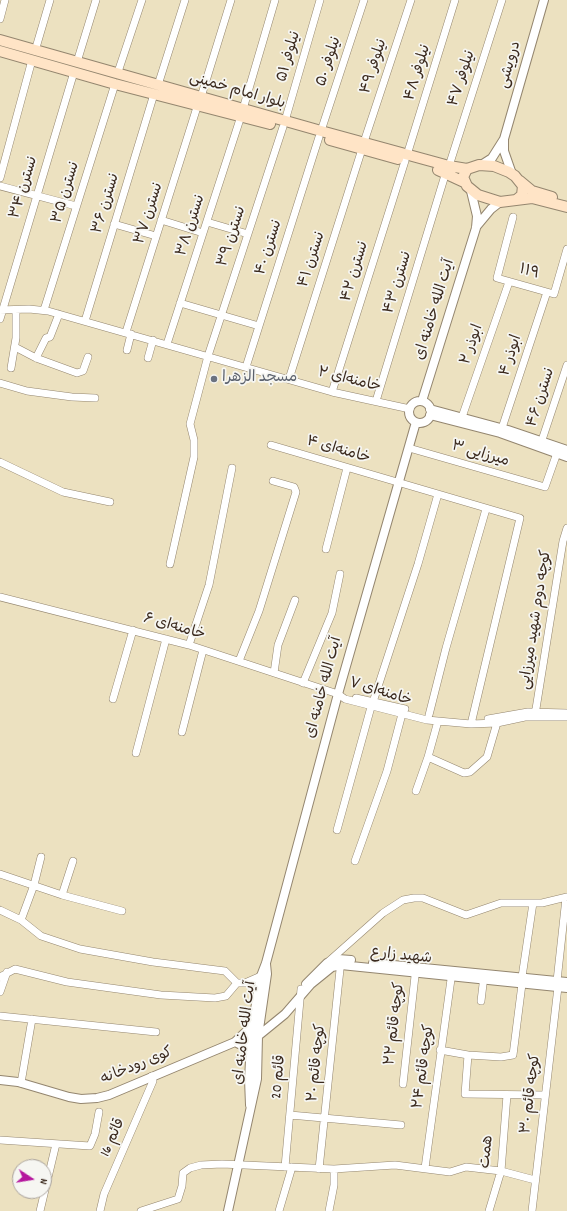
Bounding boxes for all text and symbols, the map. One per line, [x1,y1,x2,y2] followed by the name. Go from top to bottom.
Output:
[274,30,306,84] street label: نیلوفر ۵۱
[314,35,346,89] street label: نیلوفر ۵۰
[358,37,392,97] street label: نیلوفر ۴۹
[496,39,526,91] street label: درویشی
[402,43,436,103] street label: نیلوفر ۴۸
[446,49,480,109] street label: نیلوفر ۴۷
[187,70,287,114] street label: بلوار امام خمینی
[7,155,43,221] street label: نسترن ۳۴
[49,160,85,226] street label: نسترن ۳۵
[89,172,125,236] street label: نسترن ۳۶
[132,181,168,247] street label: نسترن ۳۷
[174,193,210,259] street label: نسترن ۳۸
[215,205,251,269] street label: نسترن ۳۹
[253,218,287,278] street label: نسترن ۴۰
[296,230,330,290] street label: نسترن ۴۱
[338,240,374,304] street label: نسترن ۴۲
[381,250,417,316] street label: نسترن ۴۳
[412,258,460,362] street label: آیت الله خامنه ای
[517,262,541,284] street label: ۱۱۹
[458,322,488,368] street label: ابوذر ۲
[497,333,527,379] street label: ابوذر ۴
[316,364,382,398] street label: خامنه‌ای ۲
[524,366,560,430] street label: نسترن ۴۶
[222,370,297,388] place label: مسجد الزهرا
[209,374,219,384] marker: مسجد الزهرا
[304,433,372,469] street label: خامنه‌ای ۴
[449,438,511,472] street label: میرزایی ۳
[517,549,557,691] street label: کوچه دوم شهید میرزایی
[141,611,207,645] street label: خامنه‌ای ۶
[303,635,347,741] street label: آیت الله خامنه ای
[346,675,414,711] street label: خامنه‌ای ۷
[369,945,433,969] street label: شهید زارع
[231,980,261,1086] street label: آیت الله خامنه ای
[382,981,410,1067] street label: کوچه قائم ۲۲
[305,1023,331,1103] street label: کوچه قائم ۲۰
[410,1024,440,1110] street label: کوچه قائم ۲۴
[99,1044,175,1090] street label: کوی رودخانه
[518,1053,546,1135] street label: کوچه قائم ۳۰
[269,1054,291,1100] street label: قائم 20
[98,1116,130,1160] street label: قائم 16
[477,1134,499,1170] street label: همت
[12,1159,52,1199] north arrow
[34,1177,51,1186] text: N

